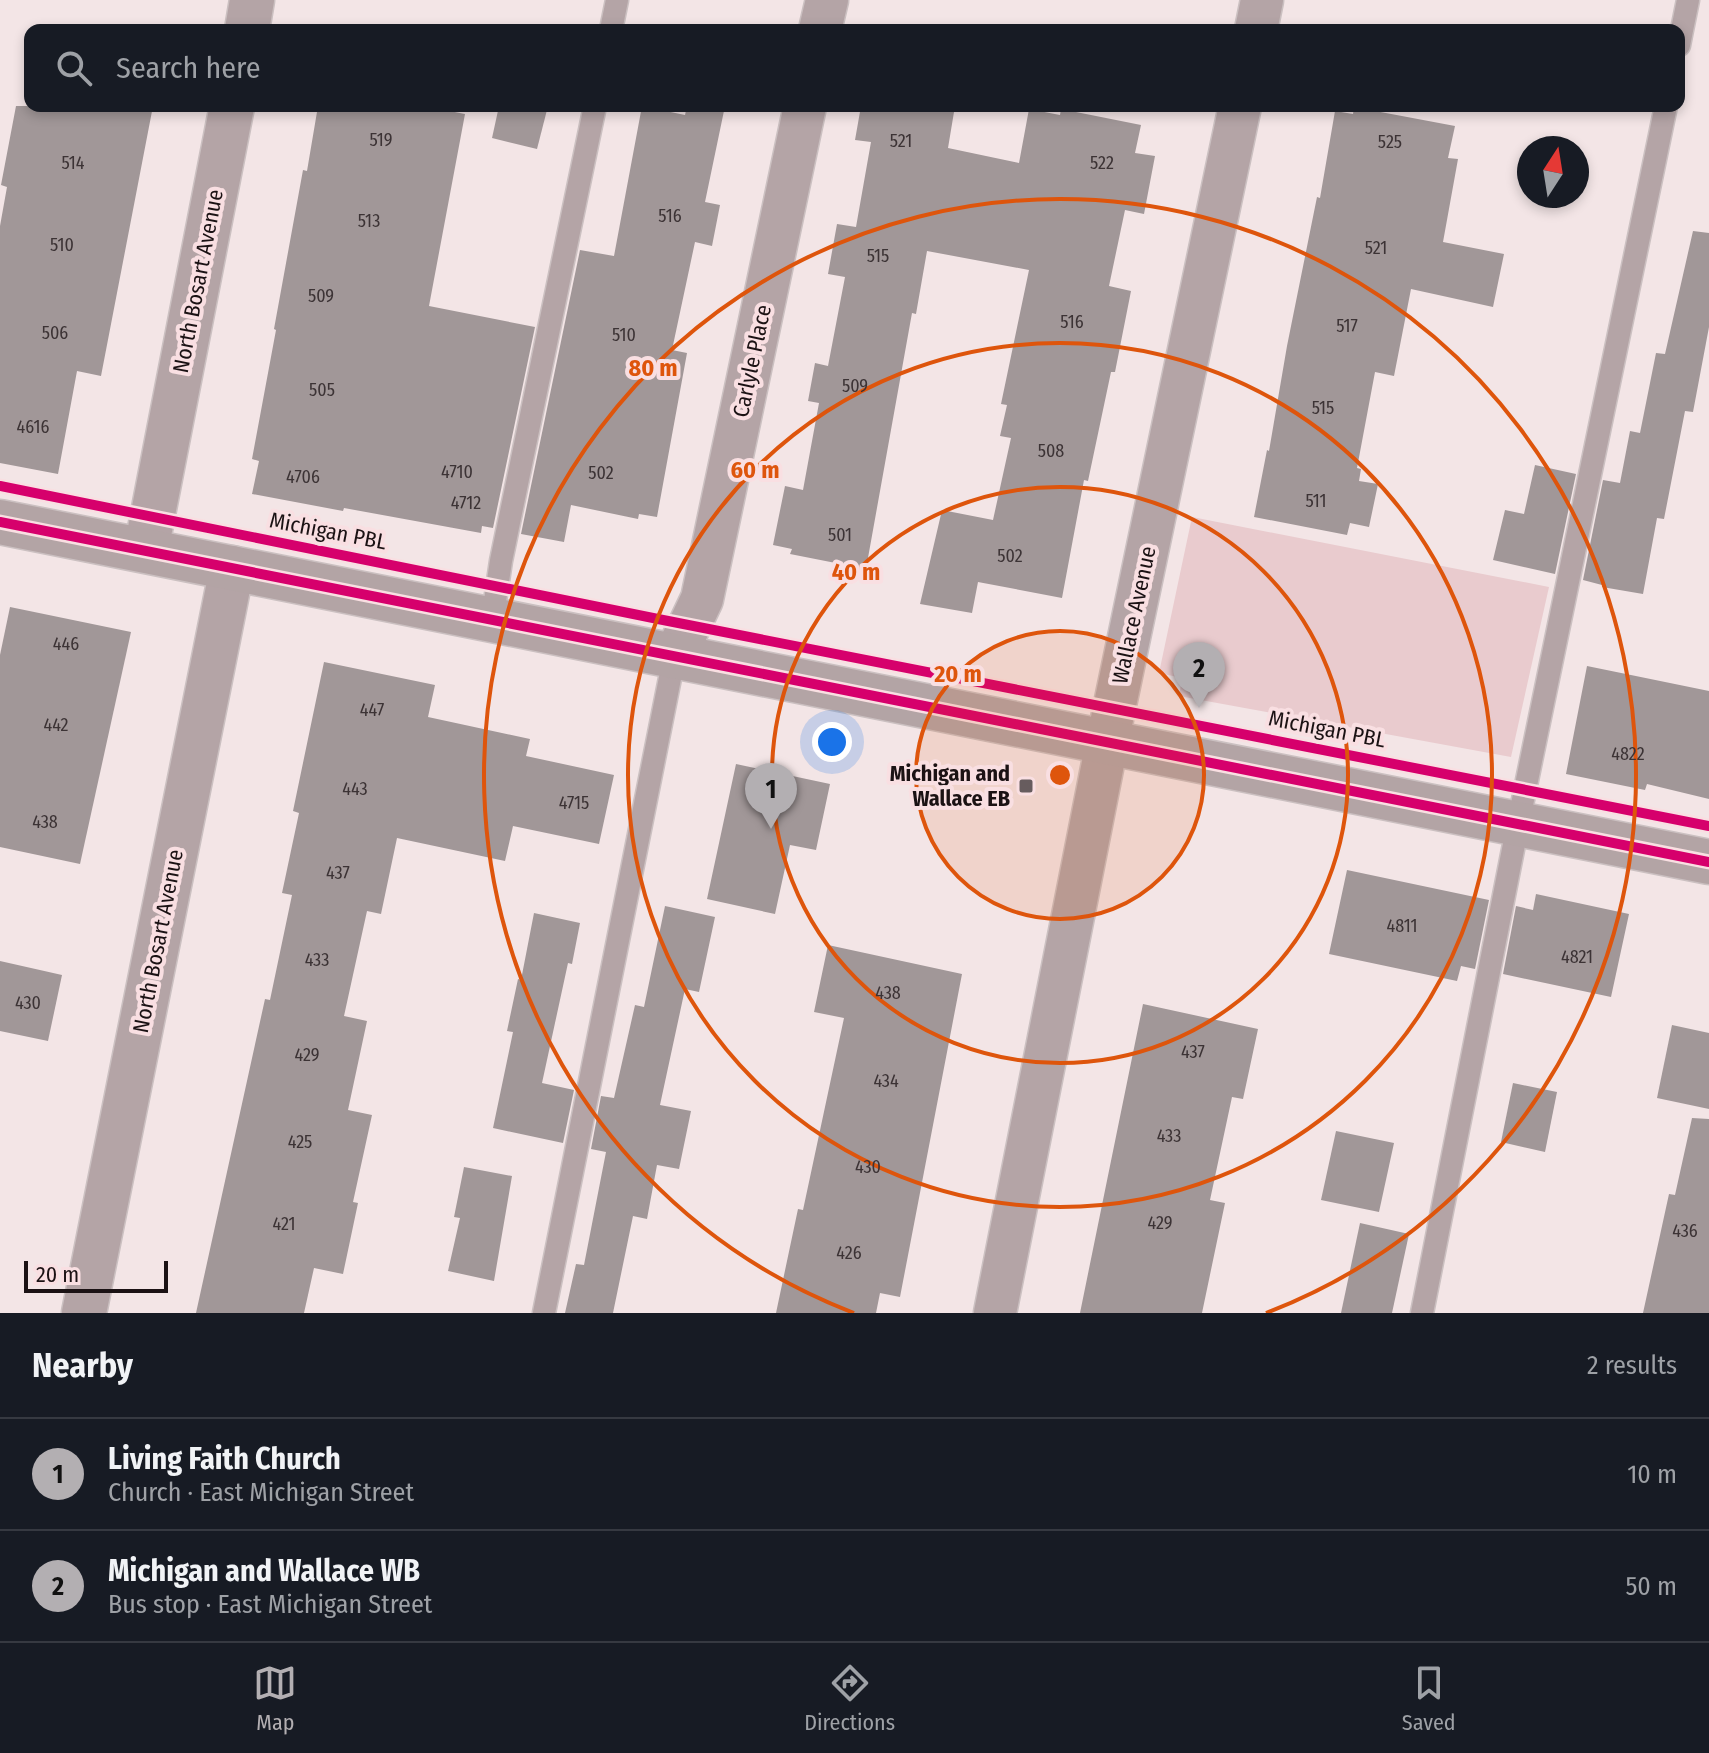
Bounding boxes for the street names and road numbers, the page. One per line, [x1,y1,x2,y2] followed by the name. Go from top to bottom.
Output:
[167,187,229,375] street label: North Bosart Avenue
[727,302,777,420] street label: Carlyle Place
[267,506,389,556] street label: Michigan PBL
[1106,544,1162,686] street label: Wallace Avenue
[1266,704,1388,754] street label: Michigan PBL
[127,847,189,1035] street label: North Bosart Avenue

